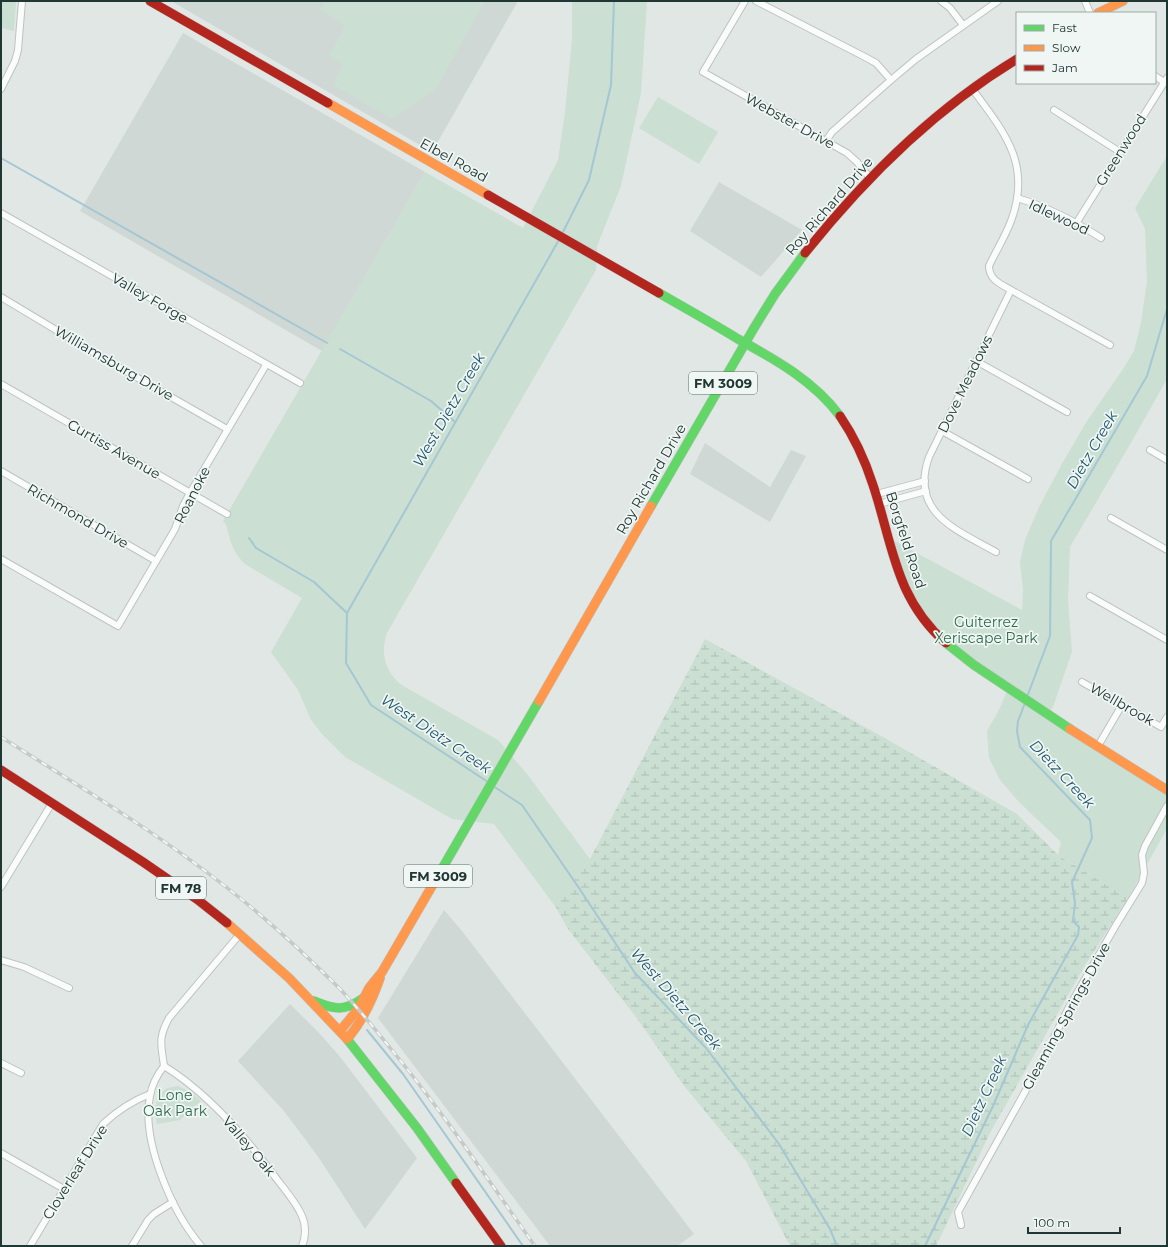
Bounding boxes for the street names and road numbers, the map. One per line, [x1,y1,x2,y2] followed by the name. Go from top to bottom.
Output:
[742,89,838,153] street label: Webster Drive
[1092,111,1150,189] street label: Greenwood
[417,134,491,186] street label: Elbel Road
[781,153,877,259] street label: Roy Richard Drive
[1026,195,1092,239] street label: Idlewood
[109,269,191,327] street label: Valley Forge
[51,322,177,404] street label: Williamsburg Drive
[934,332,997,436] street label: Dove Meadows
[689,372,757,394] road number: FM 3009
[64,415,164,483] street label: Curtiss Avenue
[612,421,690,537] street label: Roy Richard Drive
[170,463,214,527] street label: Roanoke
[24,480,132,552] street label: Richmond Drive
[882,489,930,591] street label: Borgfeld Road
[1086,678,1158,730] street label: Wellbrook
[404,865,472,887] road number: FM 3009
[156,877,206,899] road number: FM 78
[1018,939,1114,1093] street label: Gleaming Springs Drive
[219,1112,280,1180] street label: Valley Oak
[38,1121,112,1223] street label: Cloverleaf Drive

